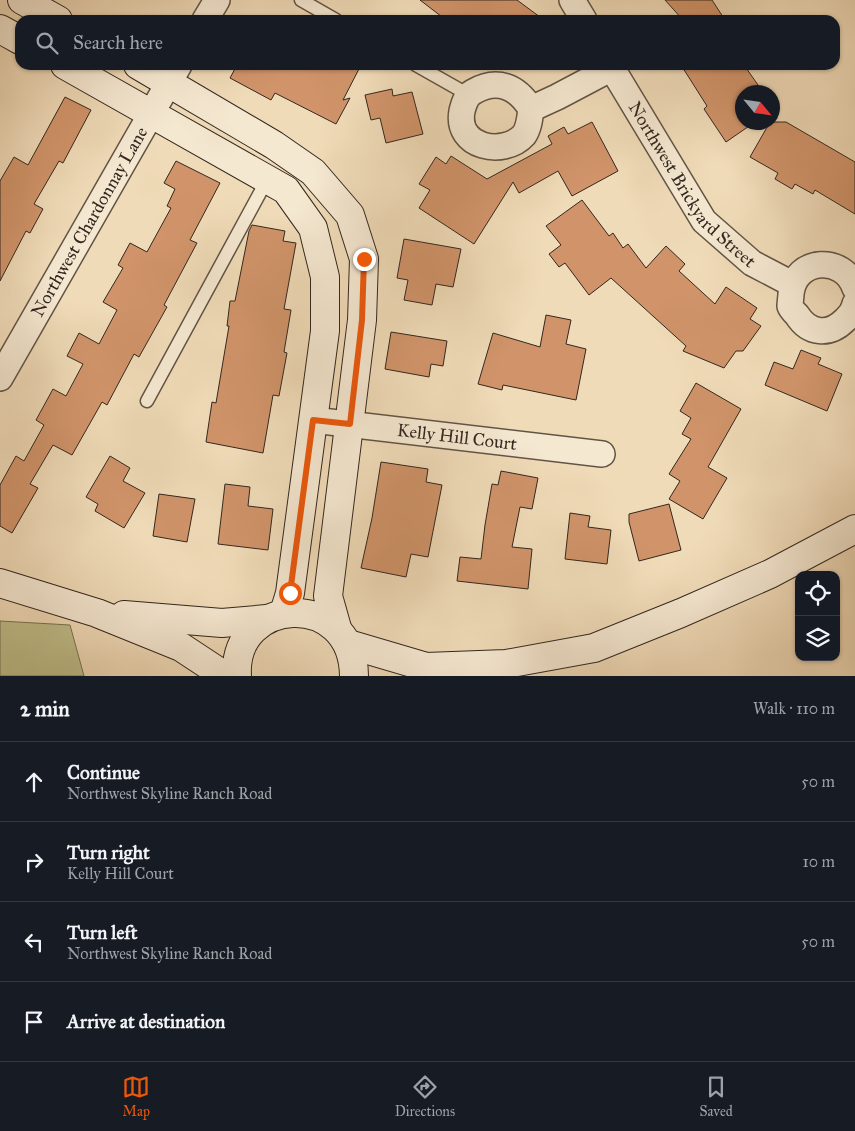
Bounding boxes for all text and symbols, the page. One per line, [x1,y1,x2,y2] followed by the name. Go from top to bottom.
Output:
[15,15,840,70] search box
[33,29,61,57] icon: search
[73,31,163,54] text: Search here
[735,85,780,130] north arrow
[624,98,761,273] street label: Northwest Brickyard Street
[26,123,152,321] street label: Northwest Chardonnay Lane
[353,248,376,271] route end
[396,419,519,455] street label: Kelly Hill Court
[795,571,840,661] map controls
[795,571,840,616] button: locate
[279,582,302,605] route start
[795,616,840,661] button: layers
[20,696,70,722] text: 2 min
[753,699,835,718] text: Walk · 110 m
[67,761,140,784] text: Continue
[20,768,48,796] icon: ahead
[801,772,835,791] text: 50 m
[67,784,272,803] text: Northwest Skyline Ranch Road
[67,841,150,864] text: Turn right
[20,848,48,876] icon: right
[803,852,835,871] text: 10 m
[67,864,174,883] text: Kelly Hill Court
[67,921,137,944] text: Turn left
[20,928,48,956] icon: left
[801,932,835,951] text: 50 m
[67,944,272,963] text: Northwest Skyline Ranch Road
[20,1008,48,1036] icon: arrive
[67,1010,225,1033] text: Arrive at destination
[122,1073,150,1120] tab: Map
[395,1073,455,1120] tab: Directions
[700,1073,733,1120] tab: Saved

